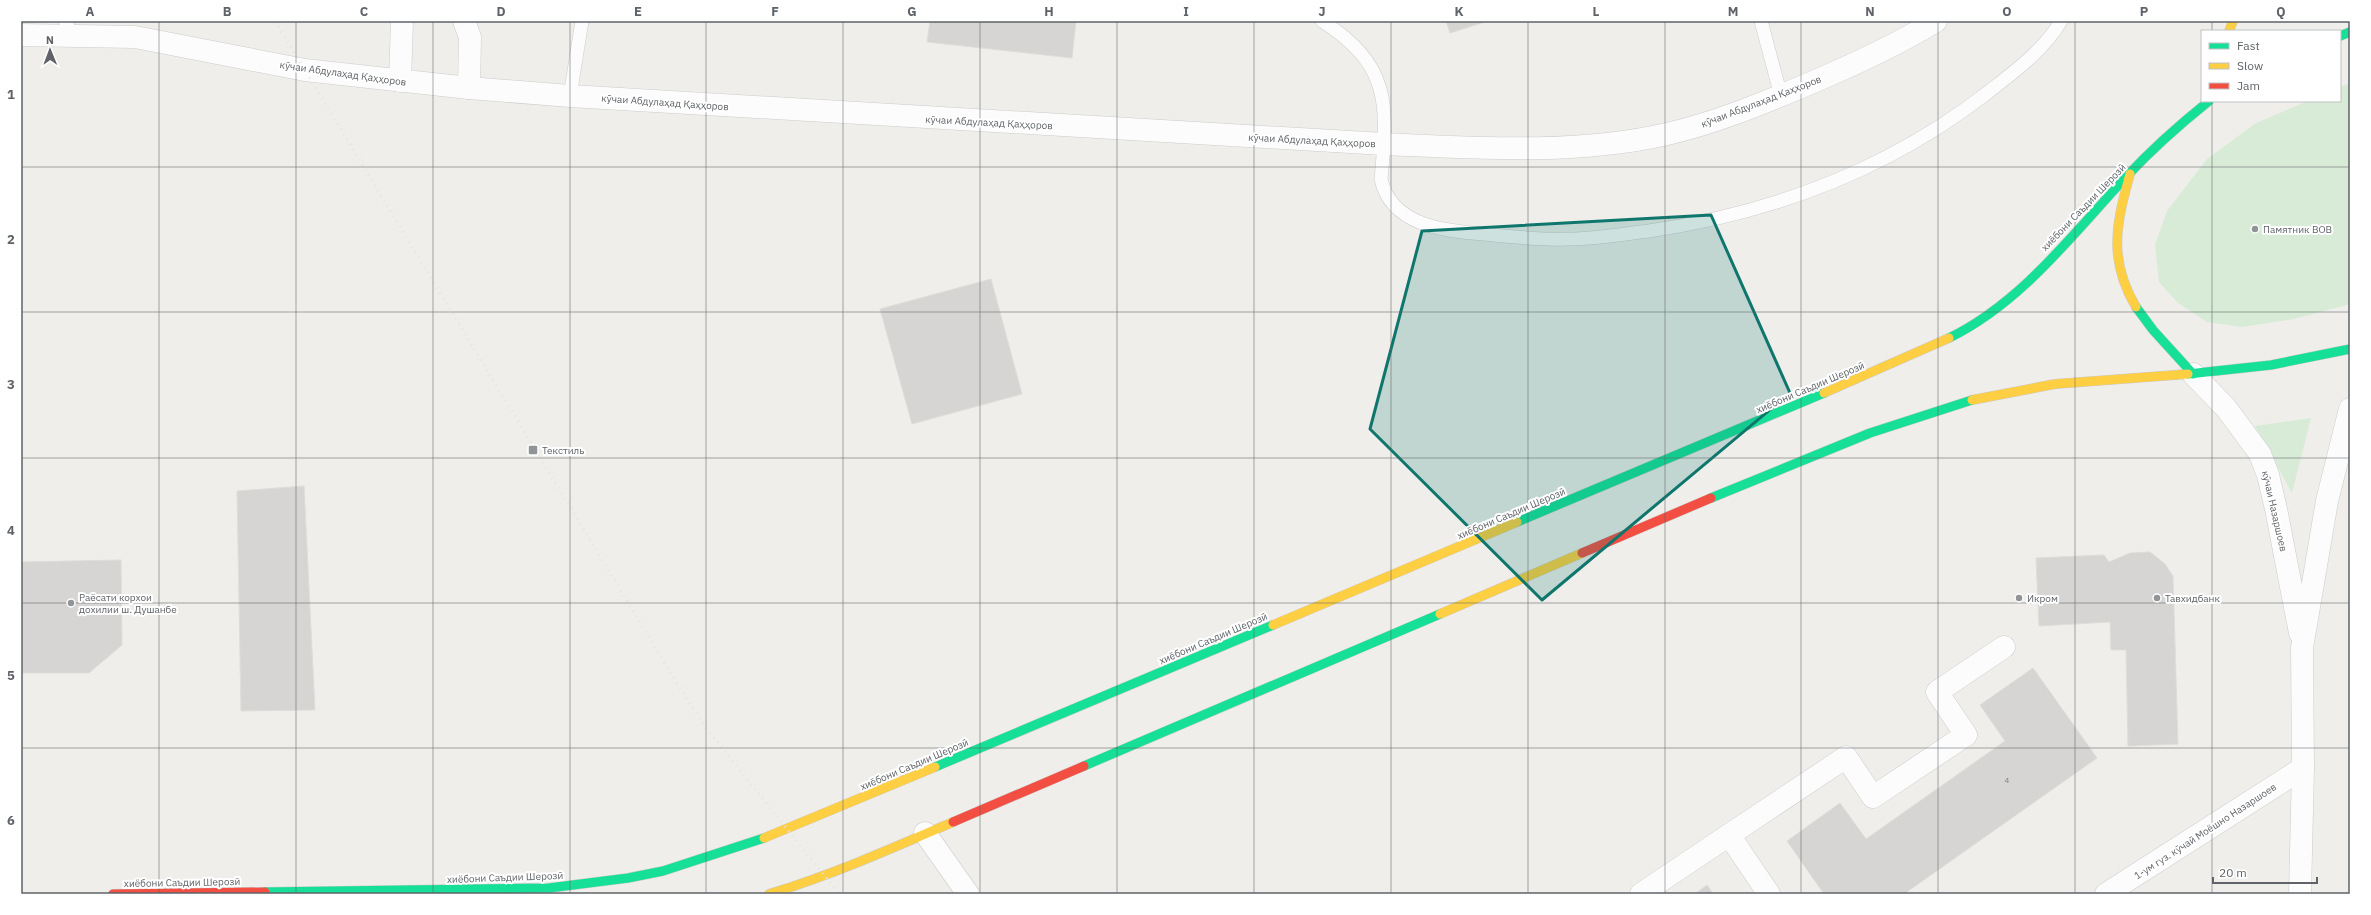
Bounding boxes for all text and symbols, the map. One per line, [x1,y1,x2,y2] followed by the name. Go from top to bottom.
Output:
[86,3,95,20] text: A
[223,3,232,20] text: B
[360,3,369,20] text: C
[496,3,506,20] text: D
[634,3,642,20] text: E
[771,3,779,20] text: F
[907,3,917,20] text: G
[1044,3,1054,20] text: H
[1183,3,1189,20] text: I
[1318,3,1326,20] text: J
[1454,3,1464,20] text: K
[1593,3,1600,20] text: L
[1728,3,1738,20] text: M
[1865,3,1875,20] text: N
[2002,3,2012,20] text: O
[2140,3,2149,20] text: P
[2276,3,2286,20] text: Q
[30,30,70,70] north arrow
[2201,30,2341,102] legend
[46,33,54,47] text: N
[2237,38,2260,53] text: Fast
[279,58,407,89] street label: кӯчаи Абдулаҳад Қаҳҳоров
[2237,58,2263,73] text: Slow
[1699,73,1823,130] street label: кӯчаи Абдулаҳад Қаҳҳоров
[2237,78,2260,93] text: Jam
[7,86,15,103] text: 1
[601,92,729,113] street label: кӯчаи Абдулаҳад Қаҳҳоров
[925,113,1053,132] street label: кӯчаи Абдулаҳад Қаҳҳоров
[1248,131,1376,150] street label: кӯчаи Абдулаҳад Қаҳҳоров
[2038,161,2129,254] street label: хиёбони Саъдии Шерозӣ
[2263,223,2332,236] place label: Памятник ВОВ
[2250,224,2260,234] marker: Памятник ВОВ
[7,231,15,248] text: 2
[1754,359,1866,416] street label: хиёбони Саъдии Шерозӣ
[7,376,15,393] text: 3
[527,444,539,456] marker: Текстиль
[542,444,584,457] place label: Текстиль
[2259,469,2290,553] street label: кӯчаи Назаршоев
[1455,485,1567,542] street label: хиёбони Саъдии Шерозӣ
[7,522,15,539] text: 4
[79,591,177,616] place label: Раёсати корхои дохилии ш. Душанбе
[2027,592,2058,605] place label: Икром
[2165,592,2221,605] place label: Тавхидбанк
[2014,593,2024,603] marker: Икром
[2152,593,2162,603] marker: Тавхидбанк
[66,598,76,608] marker: Раёсати корхои дохилии ш. Душанбе
[1157,610,1269,667] street label: хиёбони Саъдии Шерозӣ
[7,667,15,684] text: 5
[858,736,970,793] street label: хиёбони Саъдии Шерозӣ
[2005,775,2010,785] house number: 4
[2132,780,2279,882] street label: 1-ум гуз. кӯчай Моёшно Назаршоев
[7,812,15,829] text: 6
[2213,859,2317,885] scale bar
[2219,865,2247,880] text: 20 m
[447,869,564,886] street label: хиёбони Саъдии Шерозӣ
[124,875,240,890] street label: хиёбони Саъдии Шерозӣ

